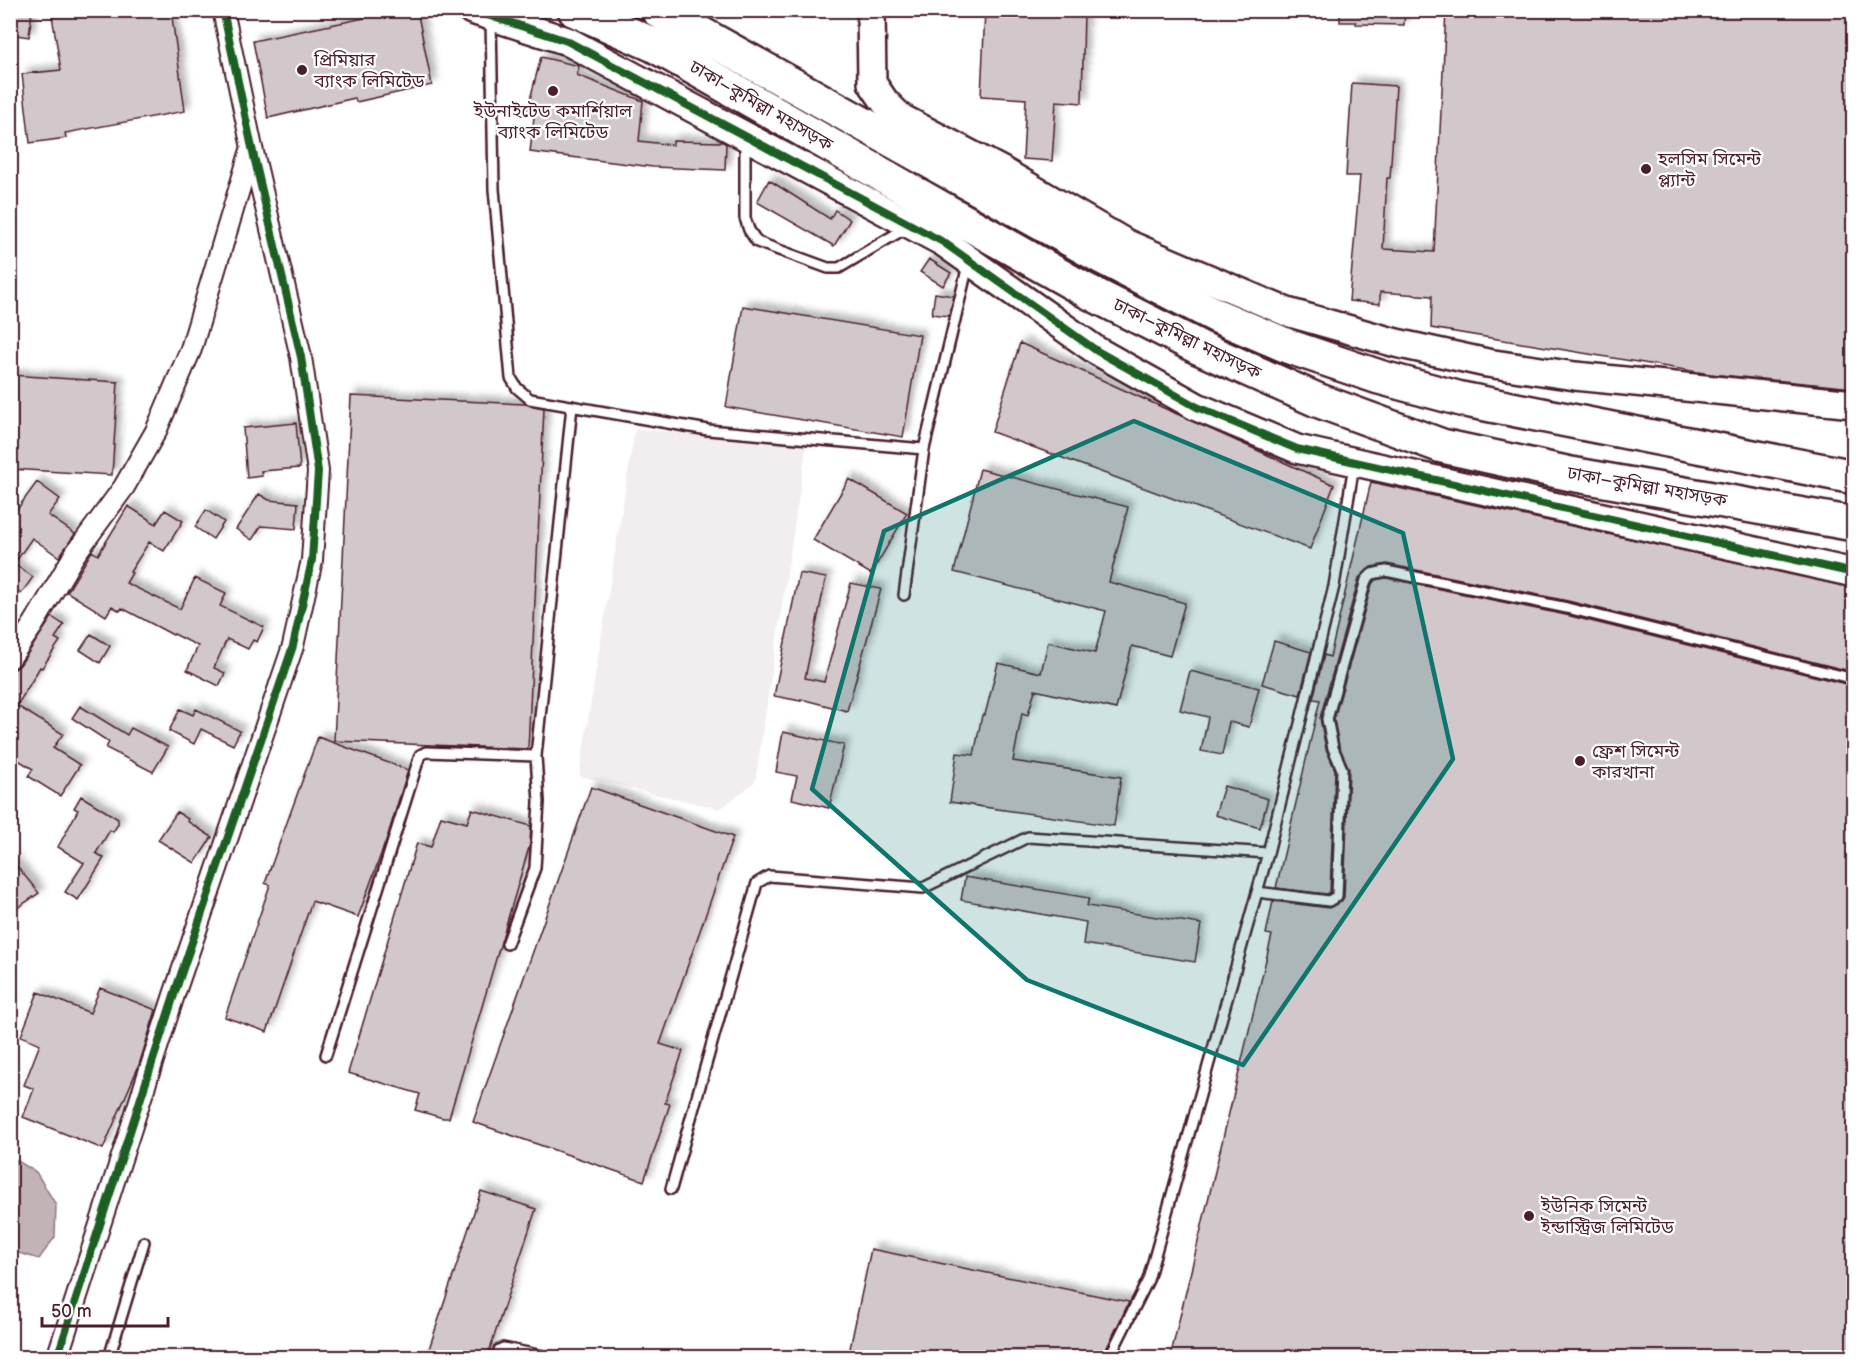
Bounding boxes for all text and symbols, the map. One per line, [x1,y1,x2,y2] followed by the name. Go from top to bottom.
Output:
[313,50,425,92] place label: প্রিমিয়ার ব্যাংক লিমিটেড
[685,56,837,156] street label: ঢাকা–কুমিল্লা মহাসড়ক
[295,63,309,77] marker: প্রিমিয়ার ব্যাংক লিমিটেড
[546,84,560,98] marker: ইউনাইটেড কমার্শিয়াল ব্যাংক লিমিটেড
[473,100,633,143] place label: ইউনাইটেড কমার্শিয়াল ব্যাংক লিমিটেড
[1657,149,1762,191] place label: হলসিম সিমেন্ট প্ল্যান্ট
[1639,162,1653,176] marker: হলসিম সিমেন্ট প্ল্যান্ট
[1109,294,1265,384] street label: ঢাকা–কুমিল্লা মহাসড়ক
[1565,462,1729,511] street label: ঢাকা–কুমিল্লা মহাসড়ক
[1591,741,1680,783] place label: ফ্রেশ সিমেন্ট কারখানা
[1573,754,1587,768] marker: ফ্রেশ সিমেন্ট কারখানা
[1540,1196,1674,1238] place label: ইউনিক সিমেন্ট ইন্ডাস্ট্রিজ লিমিটেড
[1522,1209,1536,1223] marker: ইউনিক সিমেন্ট ইন্ডাস্ট্রিজ লিমিটেড
[42,1290,168,1328] scale bar
[51,1301,92,1322] text: 50 m

